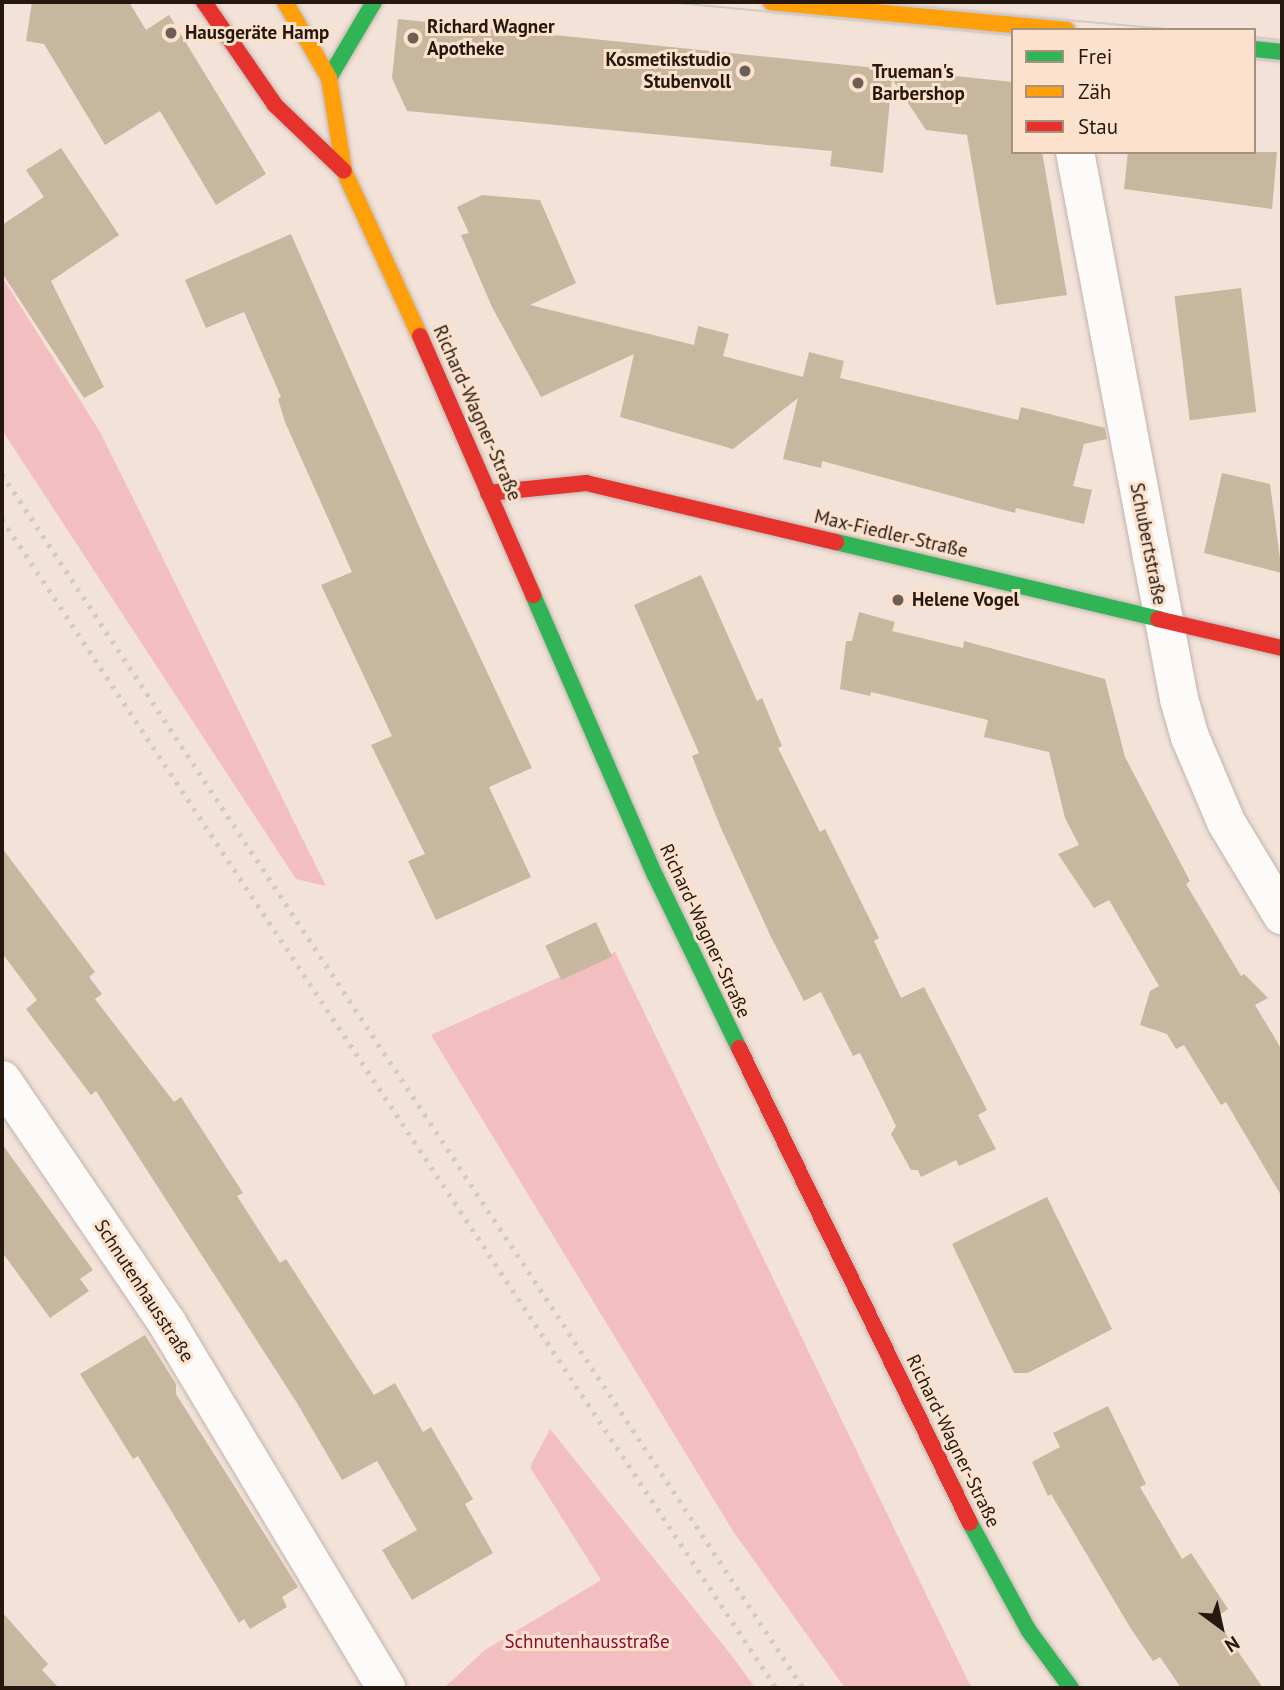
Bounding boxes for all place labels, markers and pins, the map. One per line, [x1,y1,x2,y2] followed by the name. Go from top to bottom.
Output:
[427,16,555,60] place label: Richard Wagner Apotheke
[185,22,329,44] place label: Hausgeräte Hamp
[163,25,179,41] marker: Hausgeräte Hamp
[405,30,421,46] marker: Richard Wagner Apotheke
[605,49,731,93] place label: Kosmetikstudio Stubenvoll
[872,61,965,105] place label: Trueman's Barbershop
[737,63,753,79] marker: Kosmetikstudio Stubenvoll
[850,75,866,91] marker: Trueman's Barbershop
[912,589,1020,611] place label: Helene Vogel
[890,592,906,608] marker: Helene Vogel

